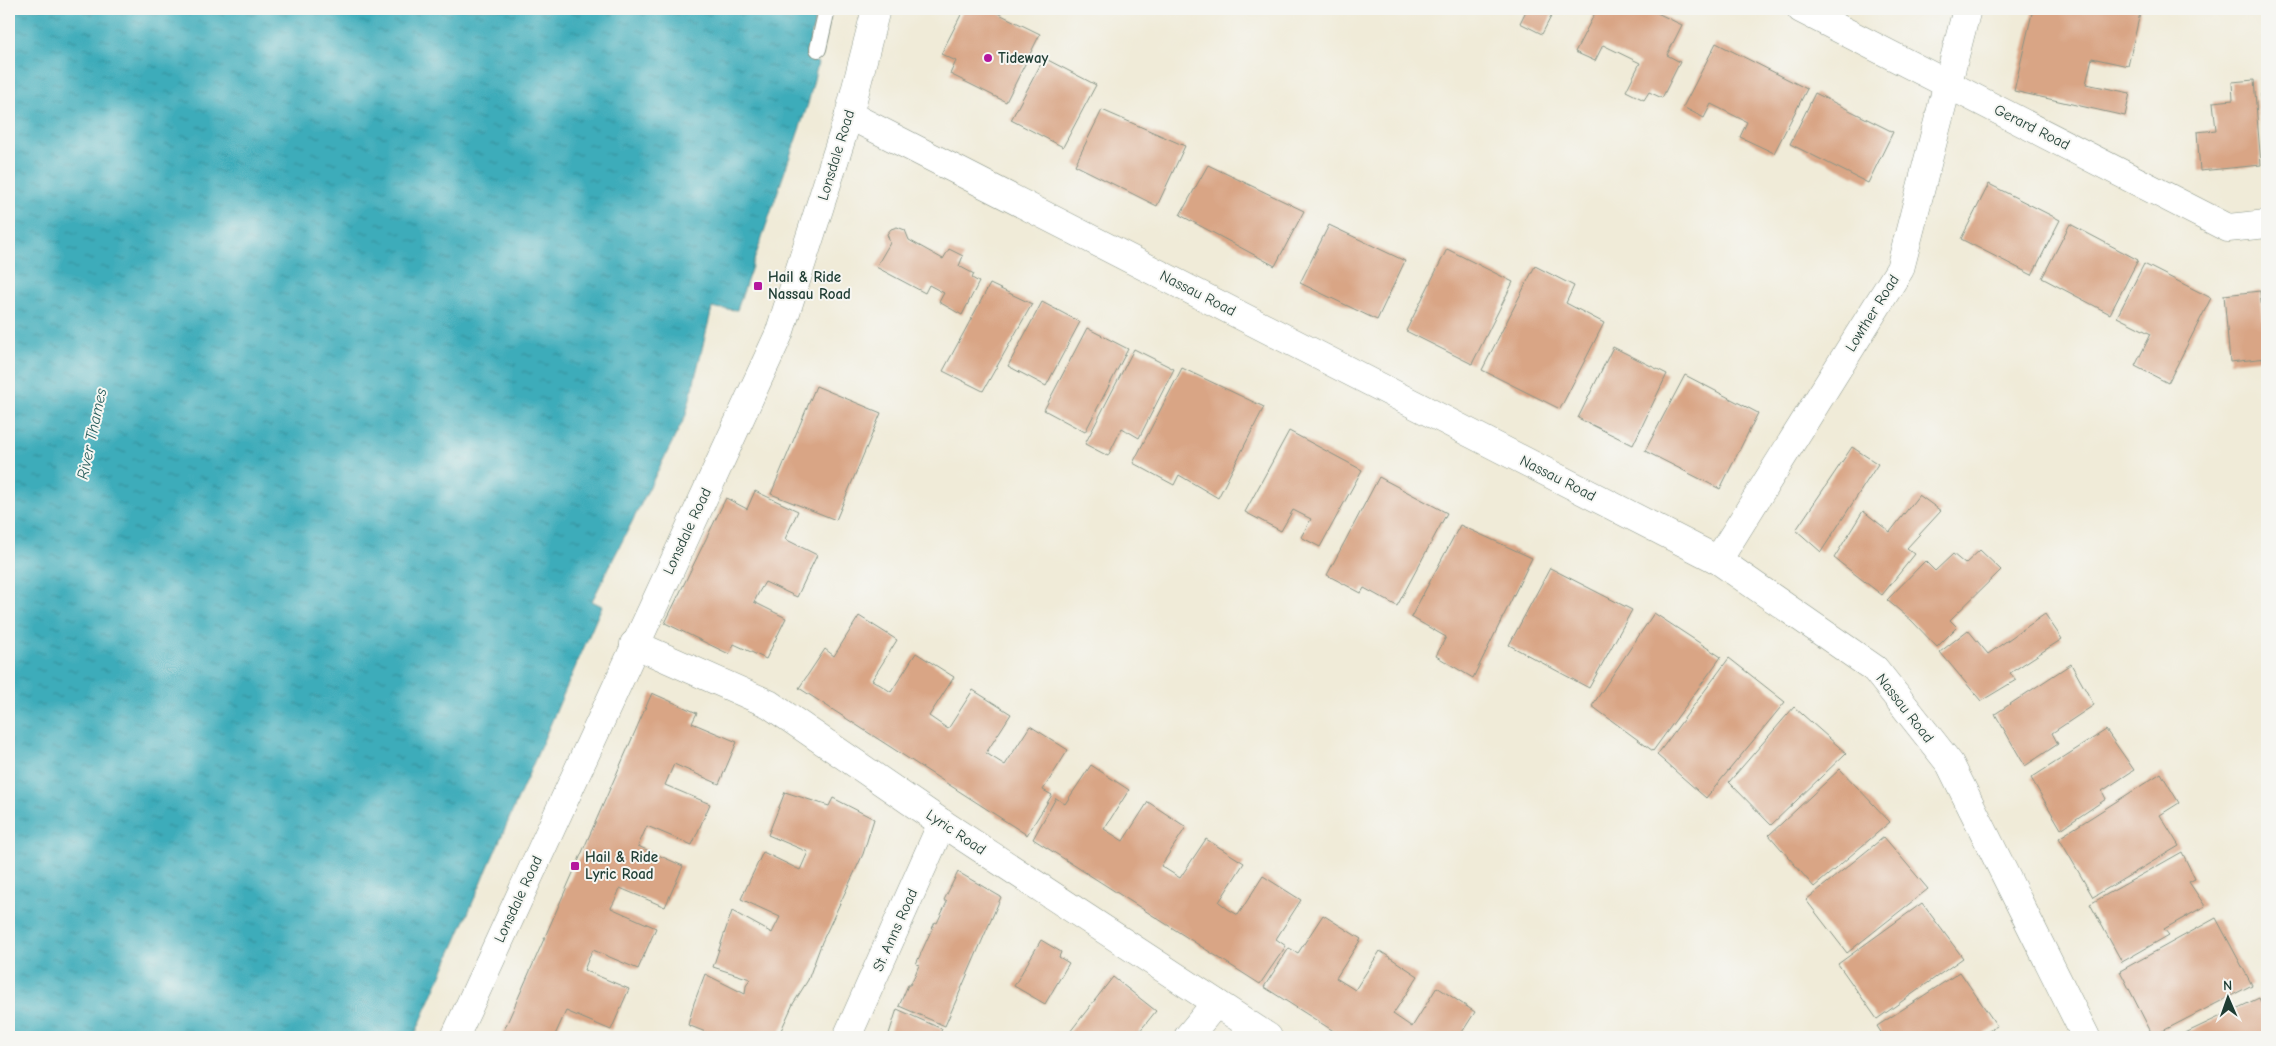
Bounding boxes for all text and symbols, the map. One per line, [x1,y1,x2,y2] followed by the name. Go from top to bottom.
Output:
[998,49,1049,67] place label: Tideway
[982,52,994,64] marker: Tideway
[1991,100,2073,154] street label: Gerard Road
[814,108,858,202] street label: Lonsdale Road
[1157,266,1239,320] street label: Nassau Road
[768,268,851,303] place label: Hail & Ride Nassau Road
[1841,271,1903,355] street label: Lowther Road
[752,280,764,292] marker: Hail & Ride Nassau Road
[74,386,111,481] water label: River Thames
[1517,451,1599,505] street label: Nassau Road
[659,485,715,577] street label: Lonsdale Road
[1872,670,1938,746] street label: Nassau Road
[923,805,989,859] street label: Lyric Road
[585,848,658,883] place label: Hail & Ride Lyric Road
[490,853,546,945] street label: Lonsdale Road
[569,860,581,872] marker: Hail & Ride Lyric Road
[869,886,921,974] street label: St. Anns Road
[2204,974,2254,1024] north arrow
[2223,977,2232,994] text: N

